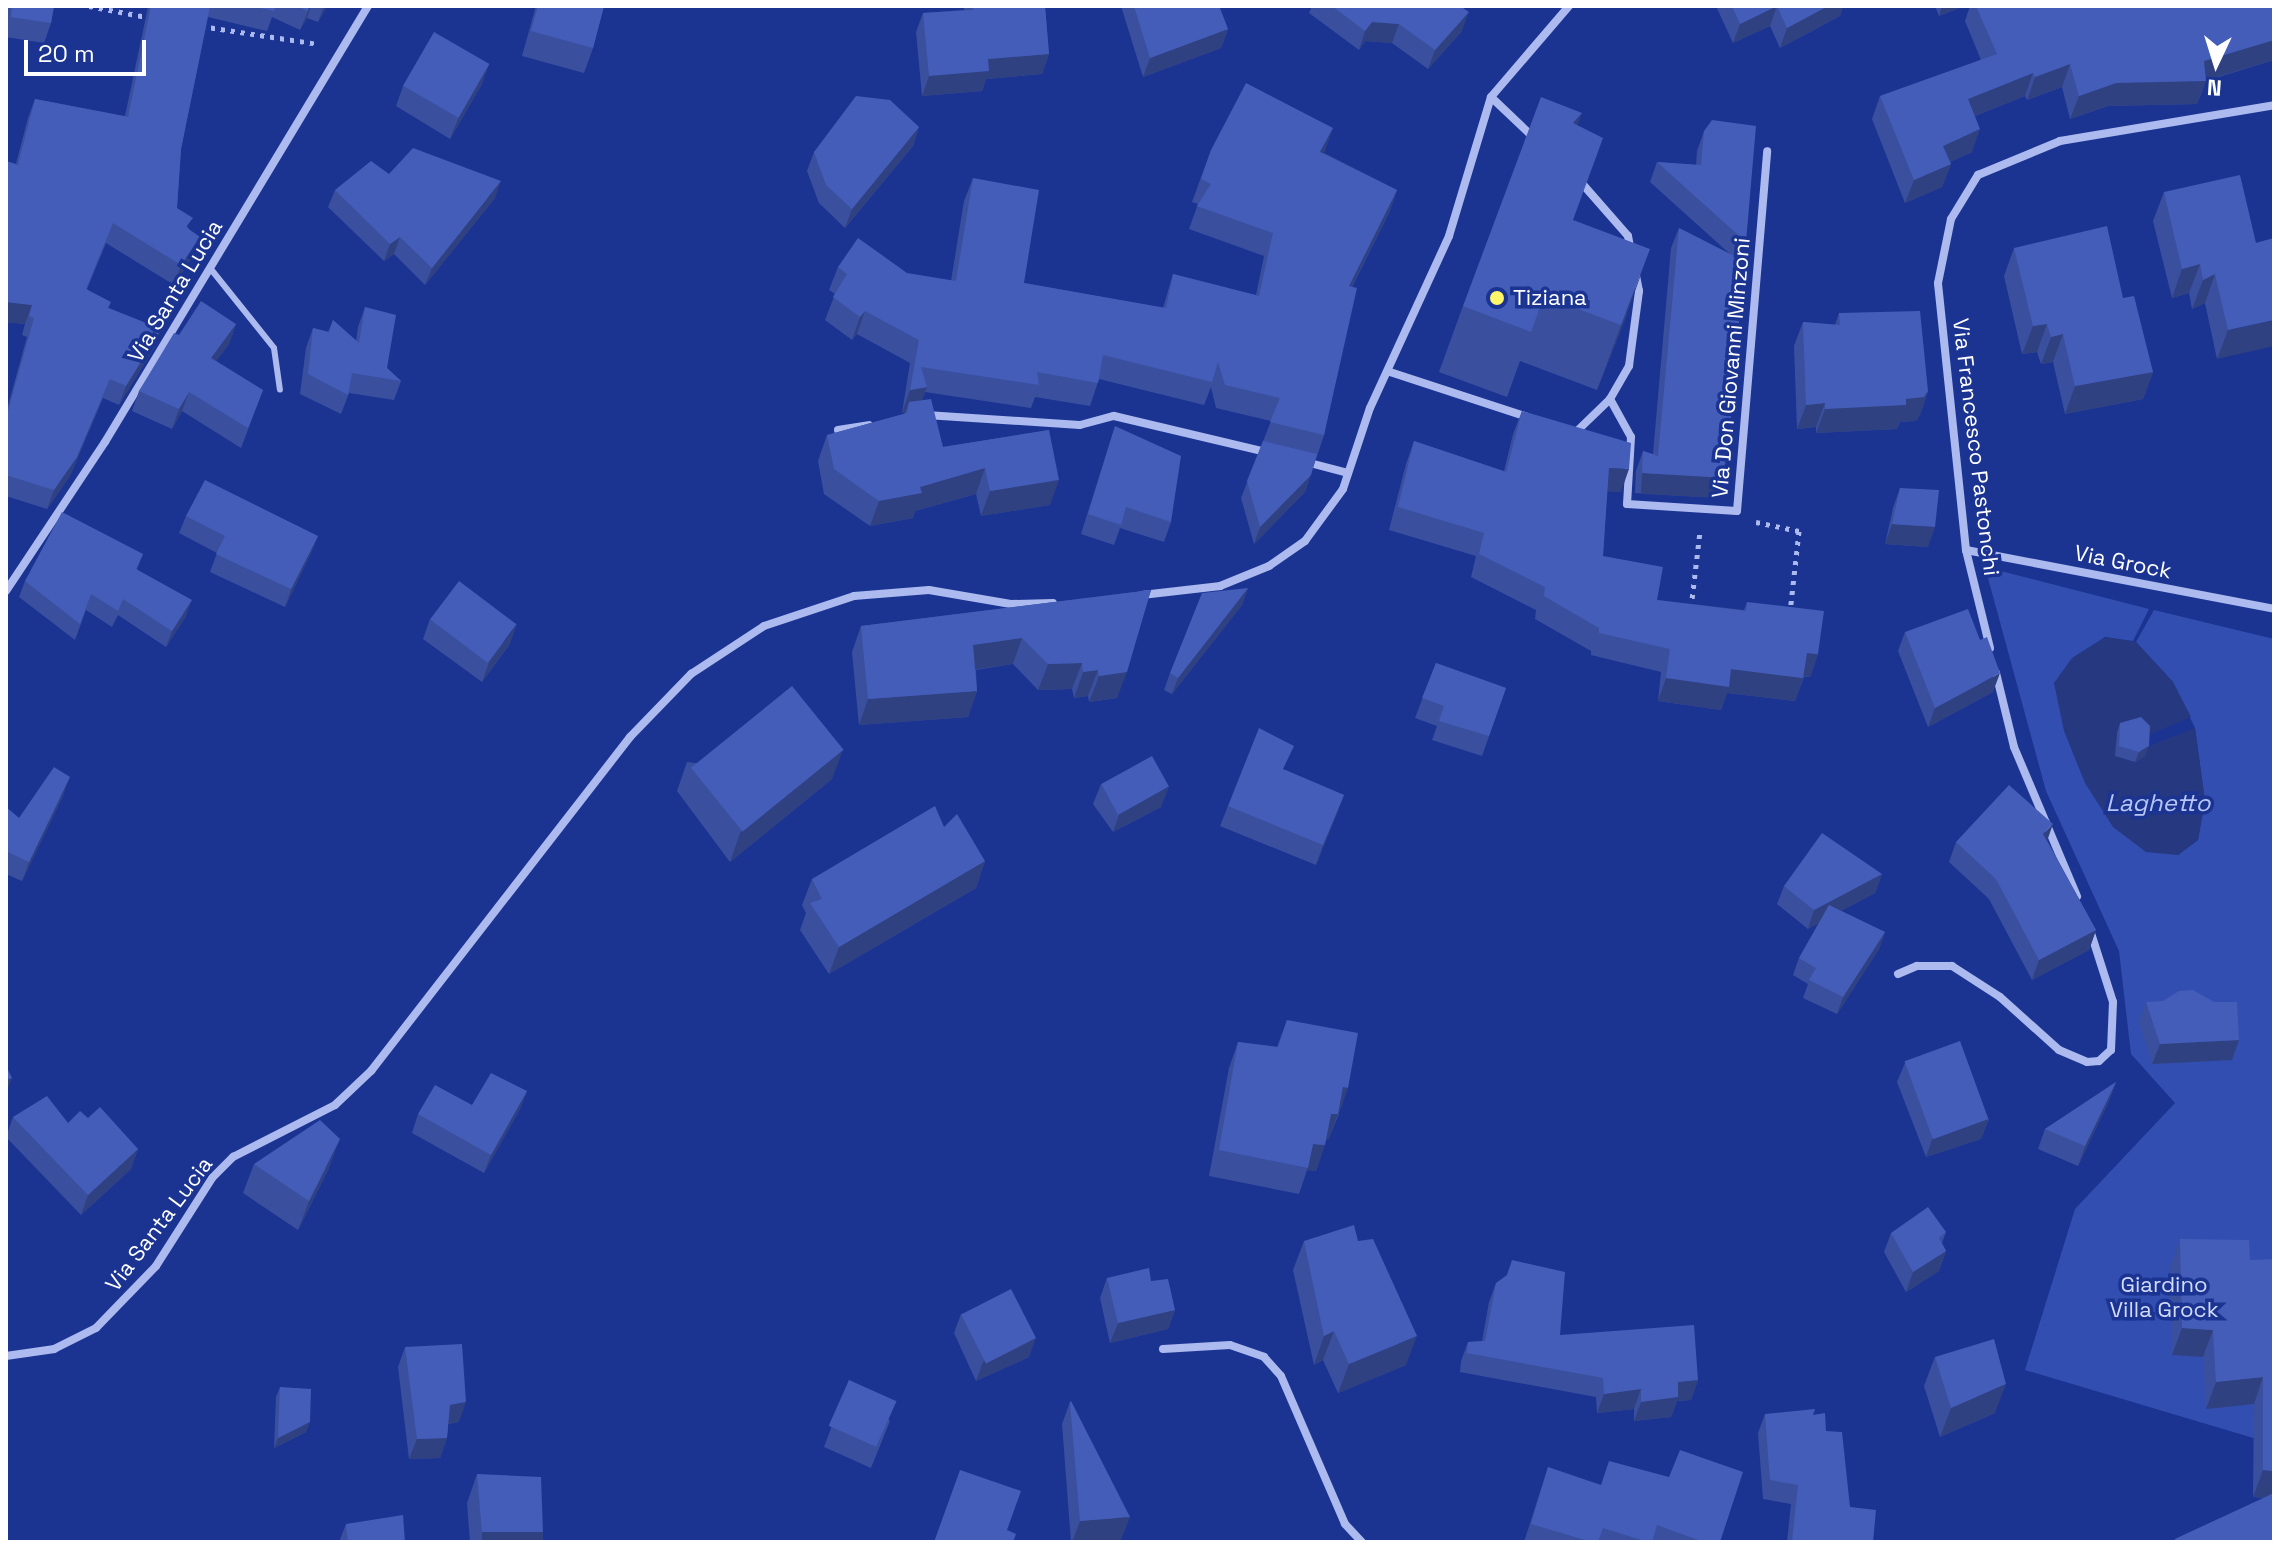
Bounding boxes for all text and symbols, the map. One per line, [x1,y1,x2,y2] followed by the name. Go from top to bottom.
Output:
[28,24,150,74] scale bar
[2176,24,2256,104] north arrow
[38,38,95,69] text: 20 m
[2206,73,2223,102] text: N
[122,215,228,367] street label: Via Santa Lucia
[1706,237,1756,499] street label: Via Don Giovanni Minzoni
[1513,285,1587,311] place label: Tiziana
[1488,289,1506,307] marker: Tiziana
[1947,317,2005,577] street label: Via Francesco Pastonchi
[2072,540,2174,584] street label: Via Grock
[2106,789,2210,817] water label: Laghetto
[100,1152,218,1296] street label: Via Santa Lucia
[2109,1271,2219,1322] park label: Giardino Villa Grock

